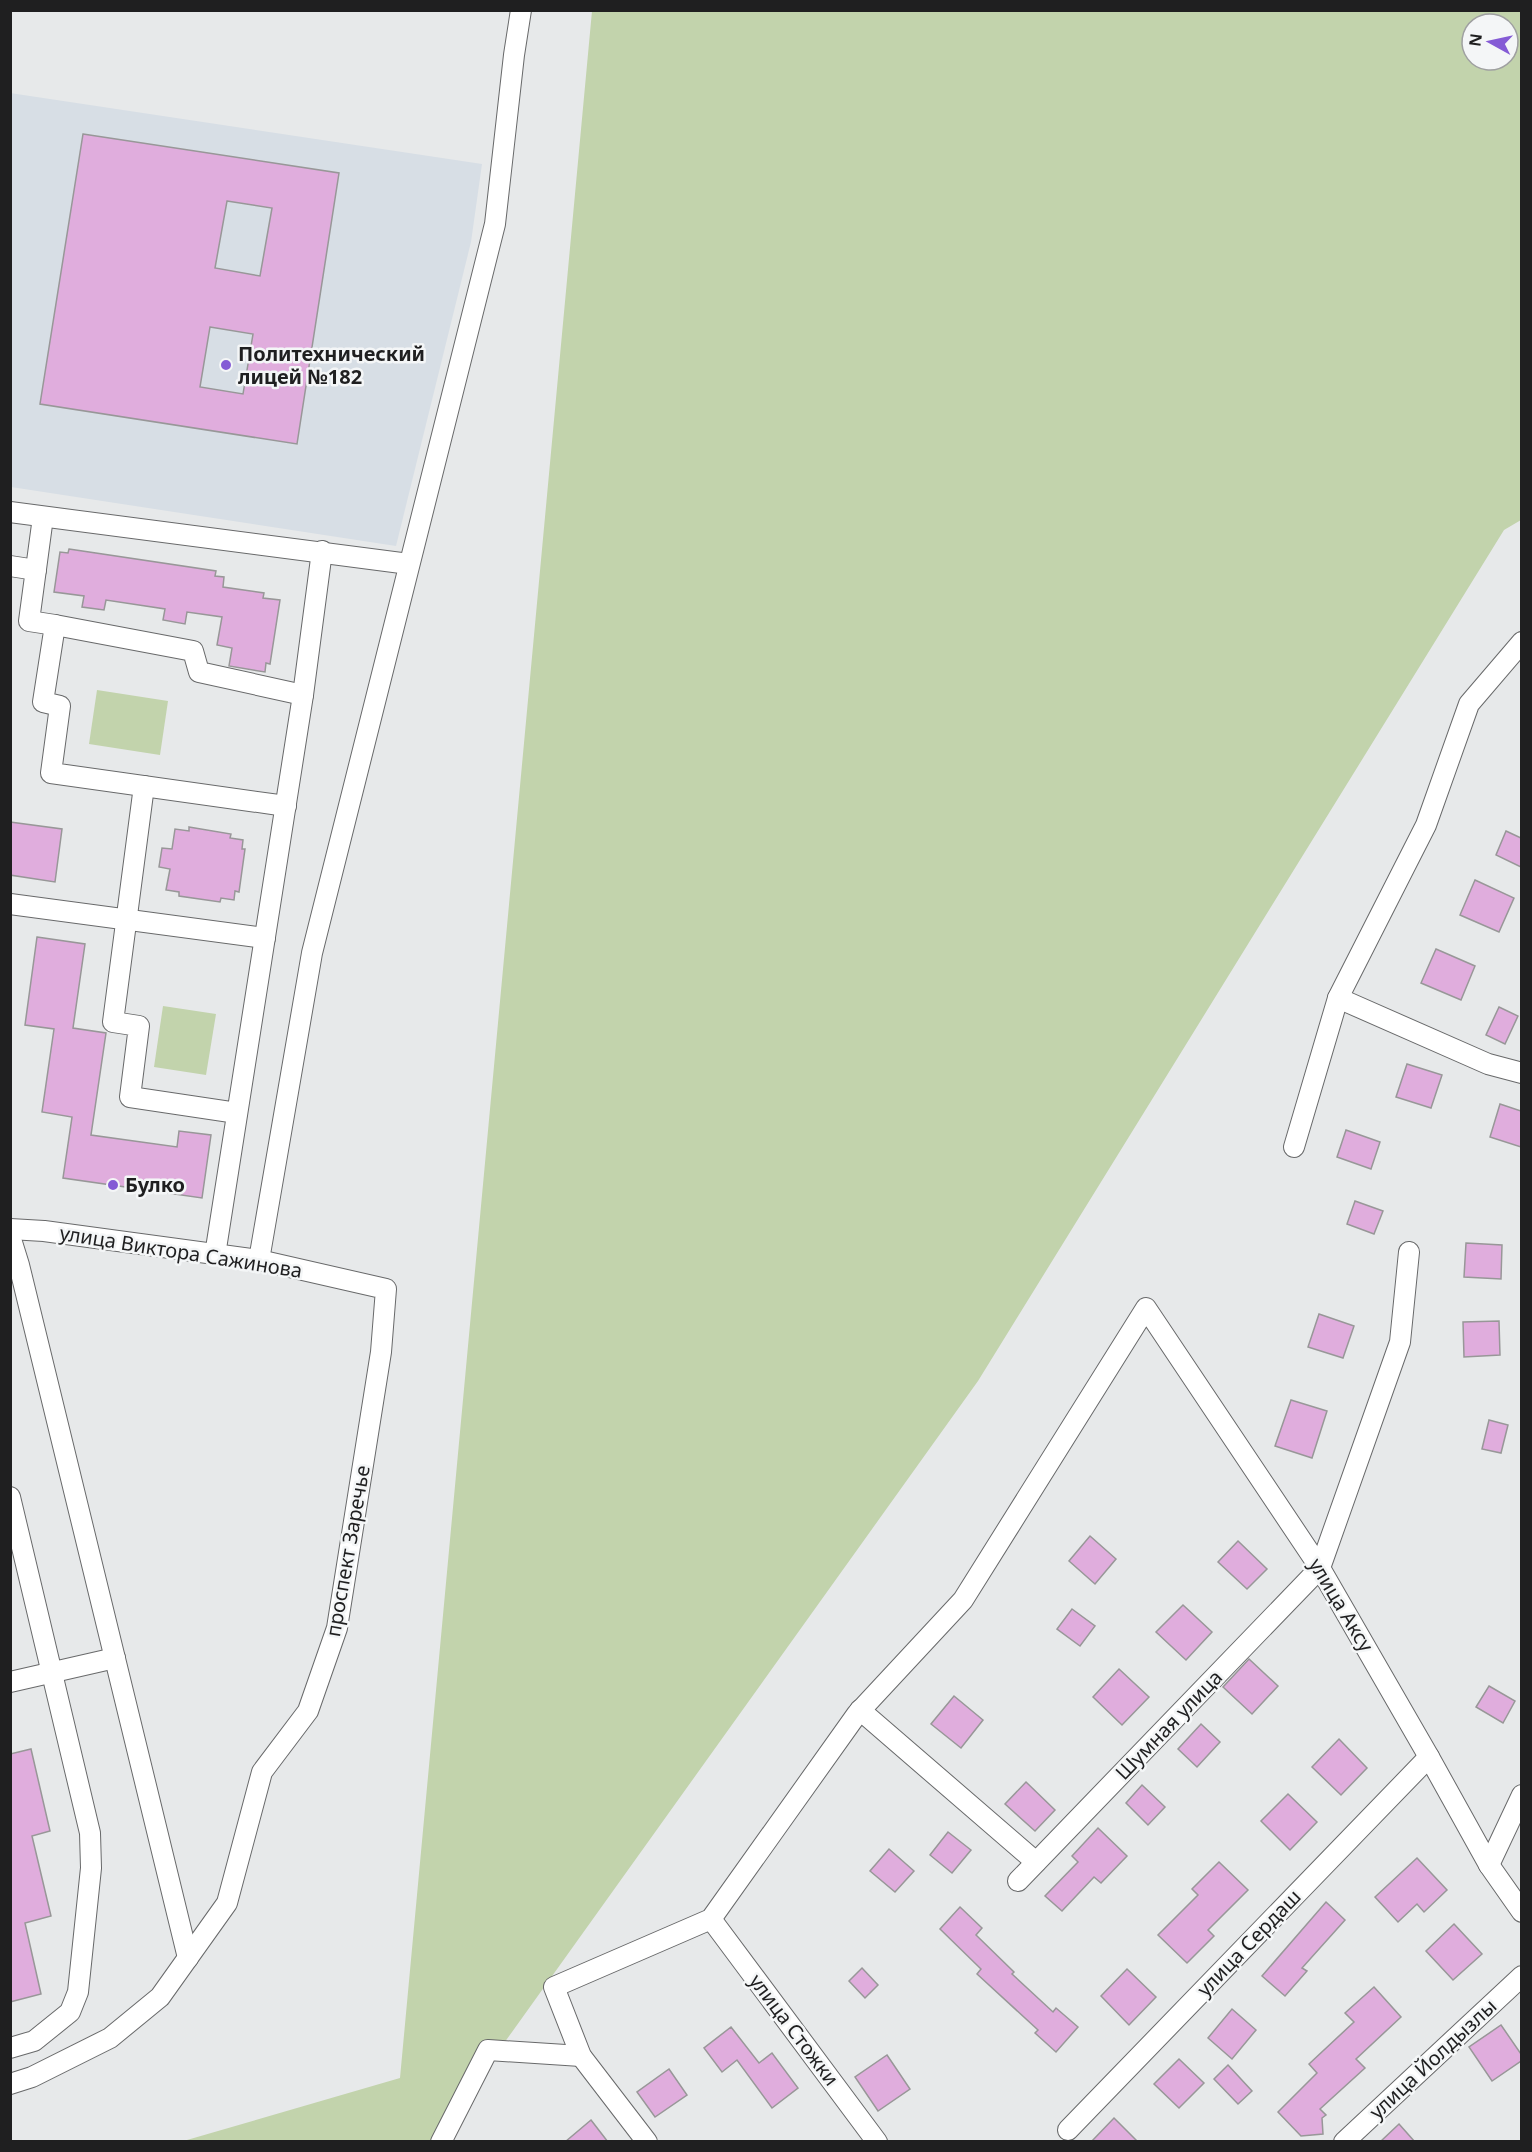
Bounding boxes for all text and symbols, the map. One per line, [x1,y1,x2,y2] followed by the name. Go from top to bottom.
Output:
[1460,12,1520,72] north arrow
[1463,32,1487,48] text: N
[238,340,425,390] place label: Политехнический лицей №182
[219,358,233,372] marker: Политехнический лицей №182
[125,1171,185,1198] place label: Булко
[106,1178,120,1192] marker: Булко
[58,1219,304,1284] street label: улица Виктора Сажинова
[319,1463,376,1639] street label: проспект Заречье
[1303,1553,1380,1657] street label: улица Аксу
[1109,1664,1228,1785] street label: Шумная улица
[1191,1883,1307,2002] street label: улица Сердаш
[743,1968,845,2091] street label: улица Стожки
[1363,1993,1502,2125] street label: улица Йолдызлы

